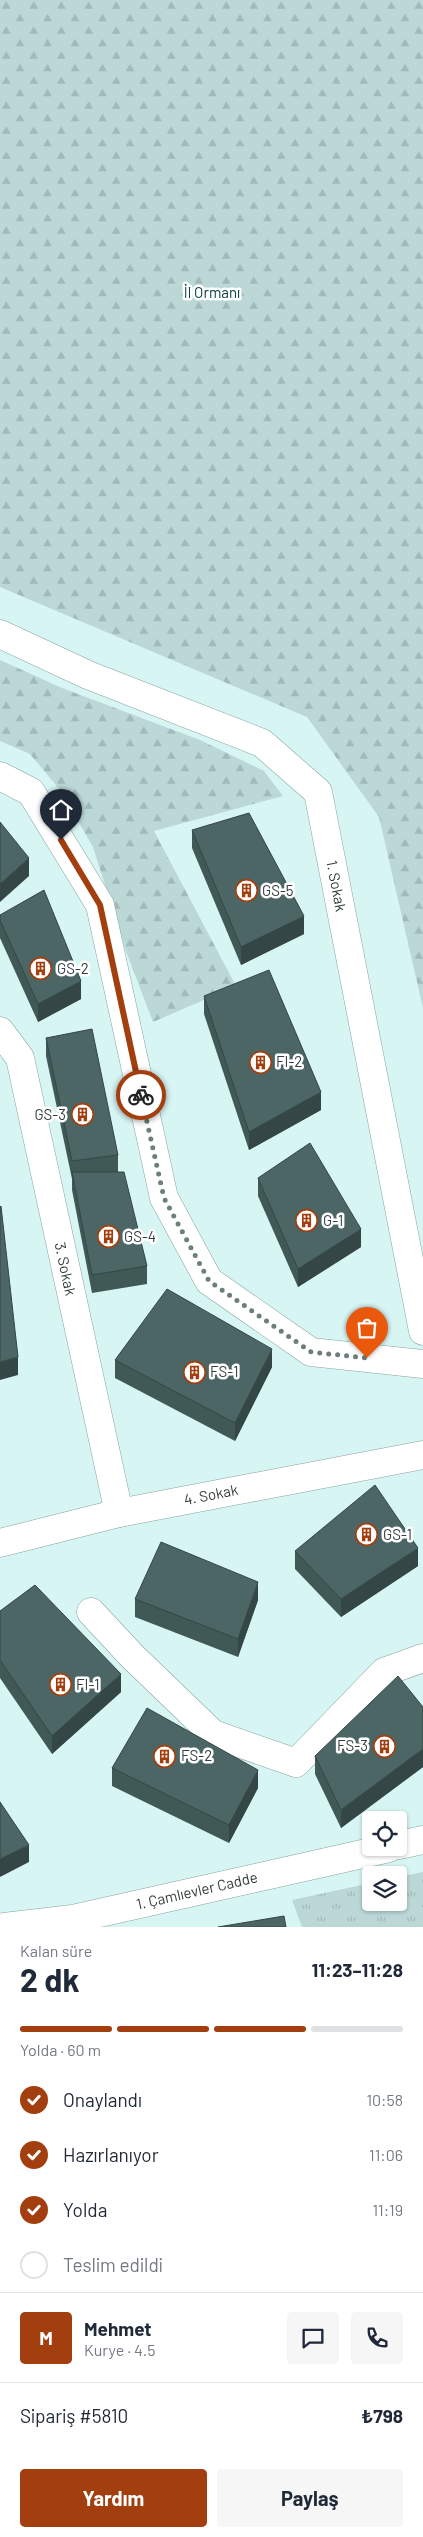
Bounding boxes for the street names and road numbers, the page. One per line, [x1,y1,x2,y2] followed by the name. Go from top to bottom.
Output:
[323,859,351,913] street label: 1. Sokak
[52,1240,81,1298] street label: 3. Sokak
[182,1480,240,1508] street label: 4. Sokak
[134,1867,259,1913] street label: 1. Çamlıevler Cadde

